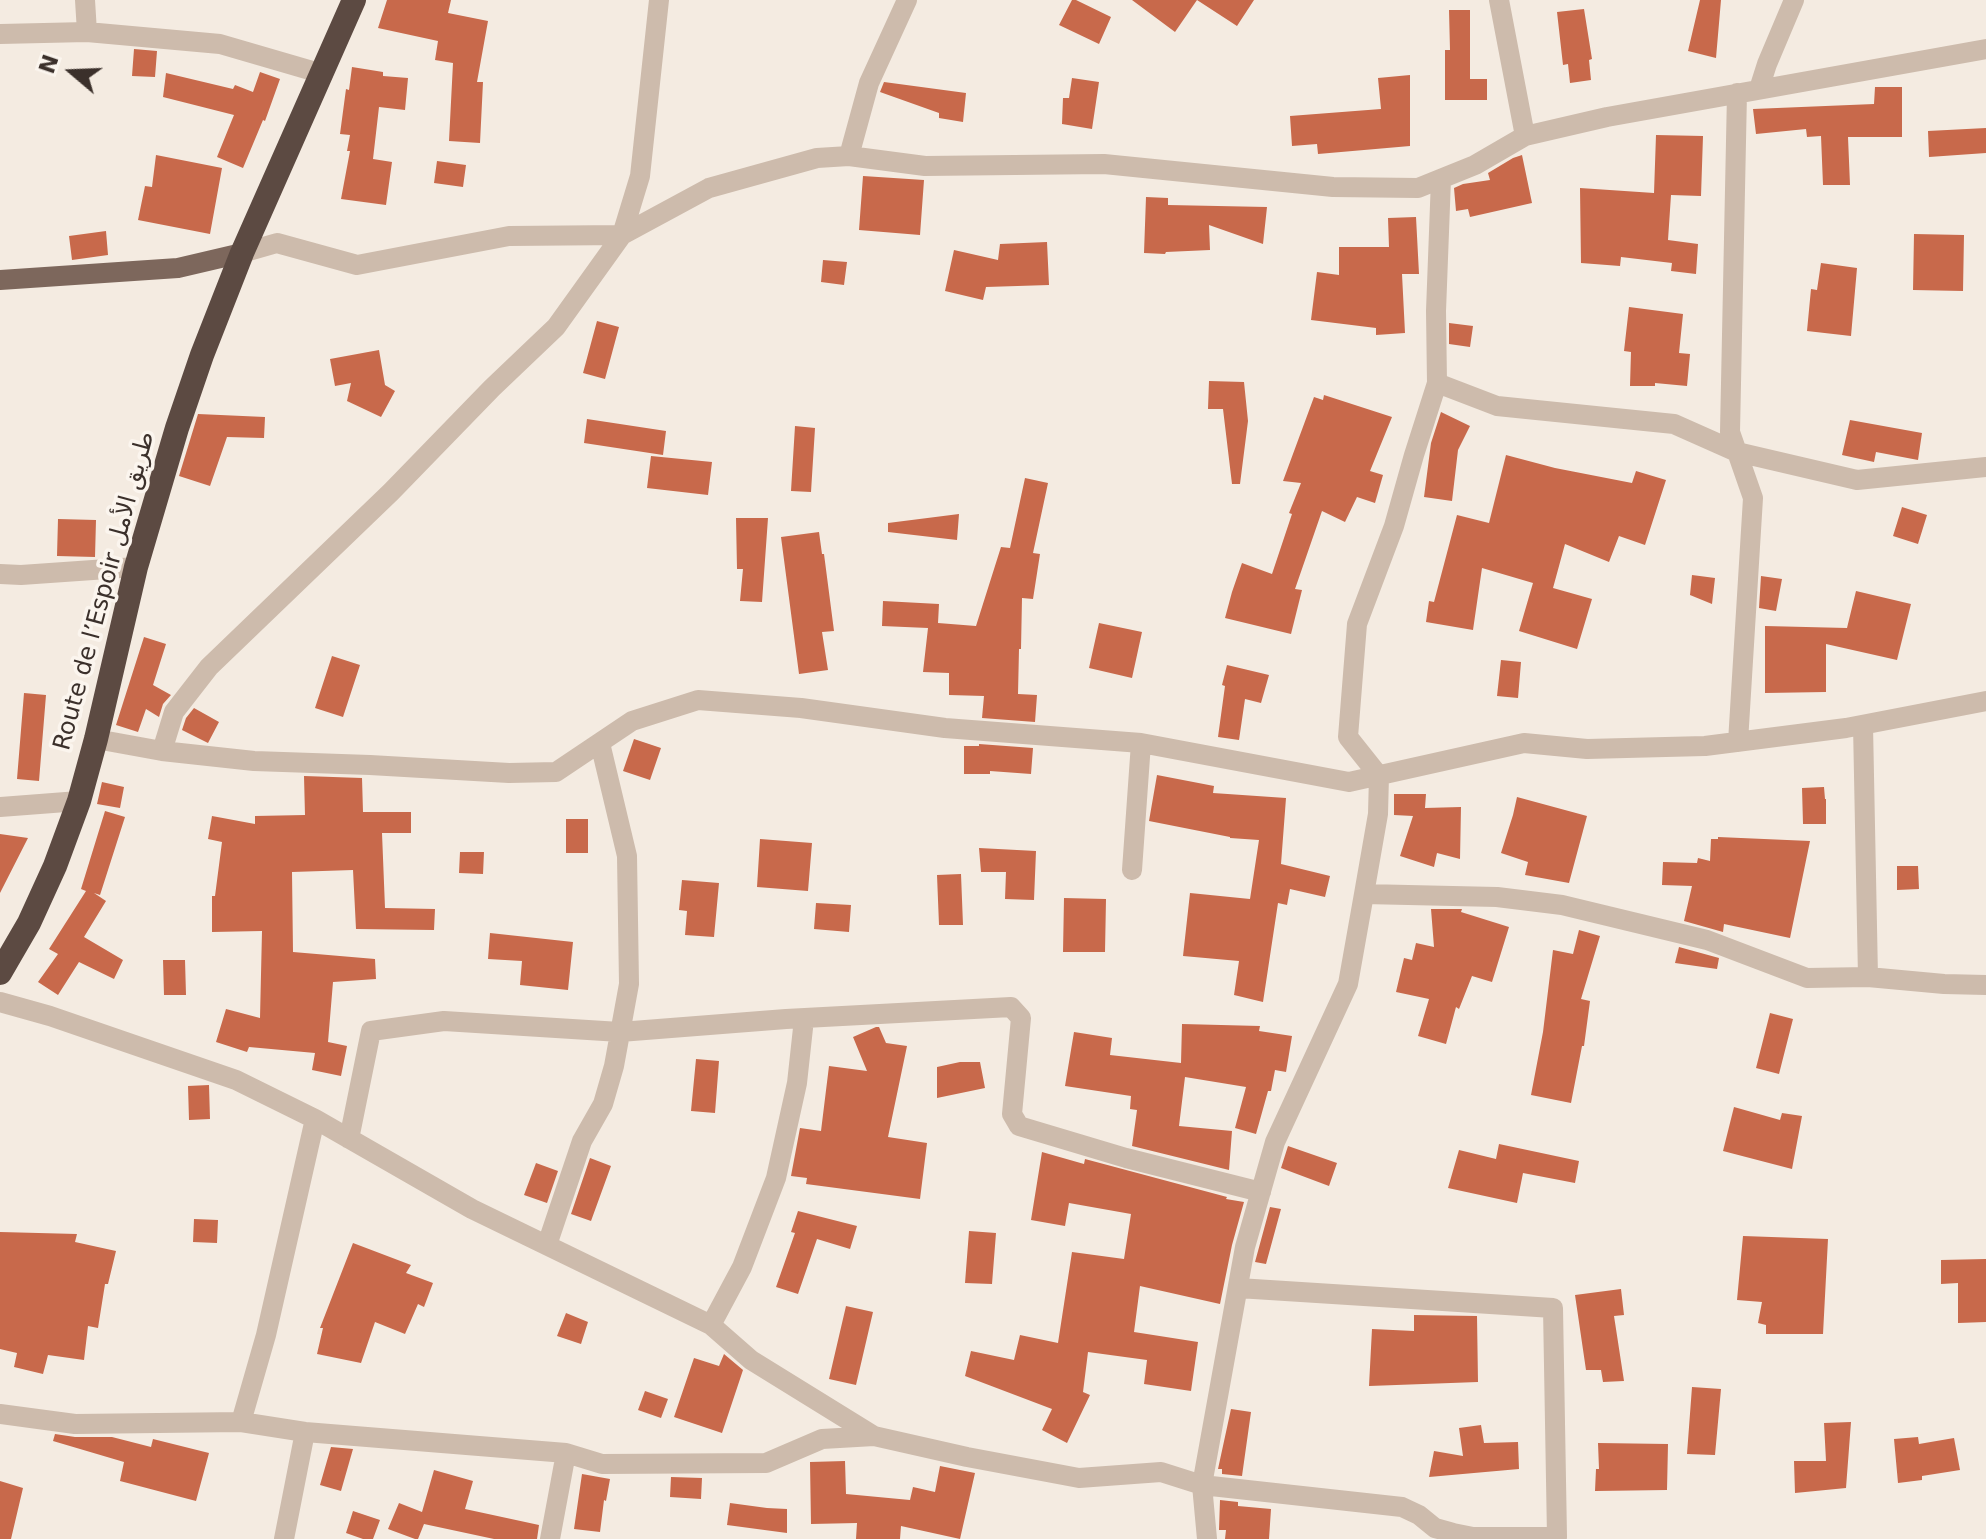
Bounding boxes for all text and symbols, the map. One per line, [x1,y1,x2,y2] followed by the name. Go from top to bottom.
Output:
[32,32,112,112] north arrow
[34,51,64,77] text: N
[49,428,161,754] street label: Route de l’Espoir طريق الأمل

